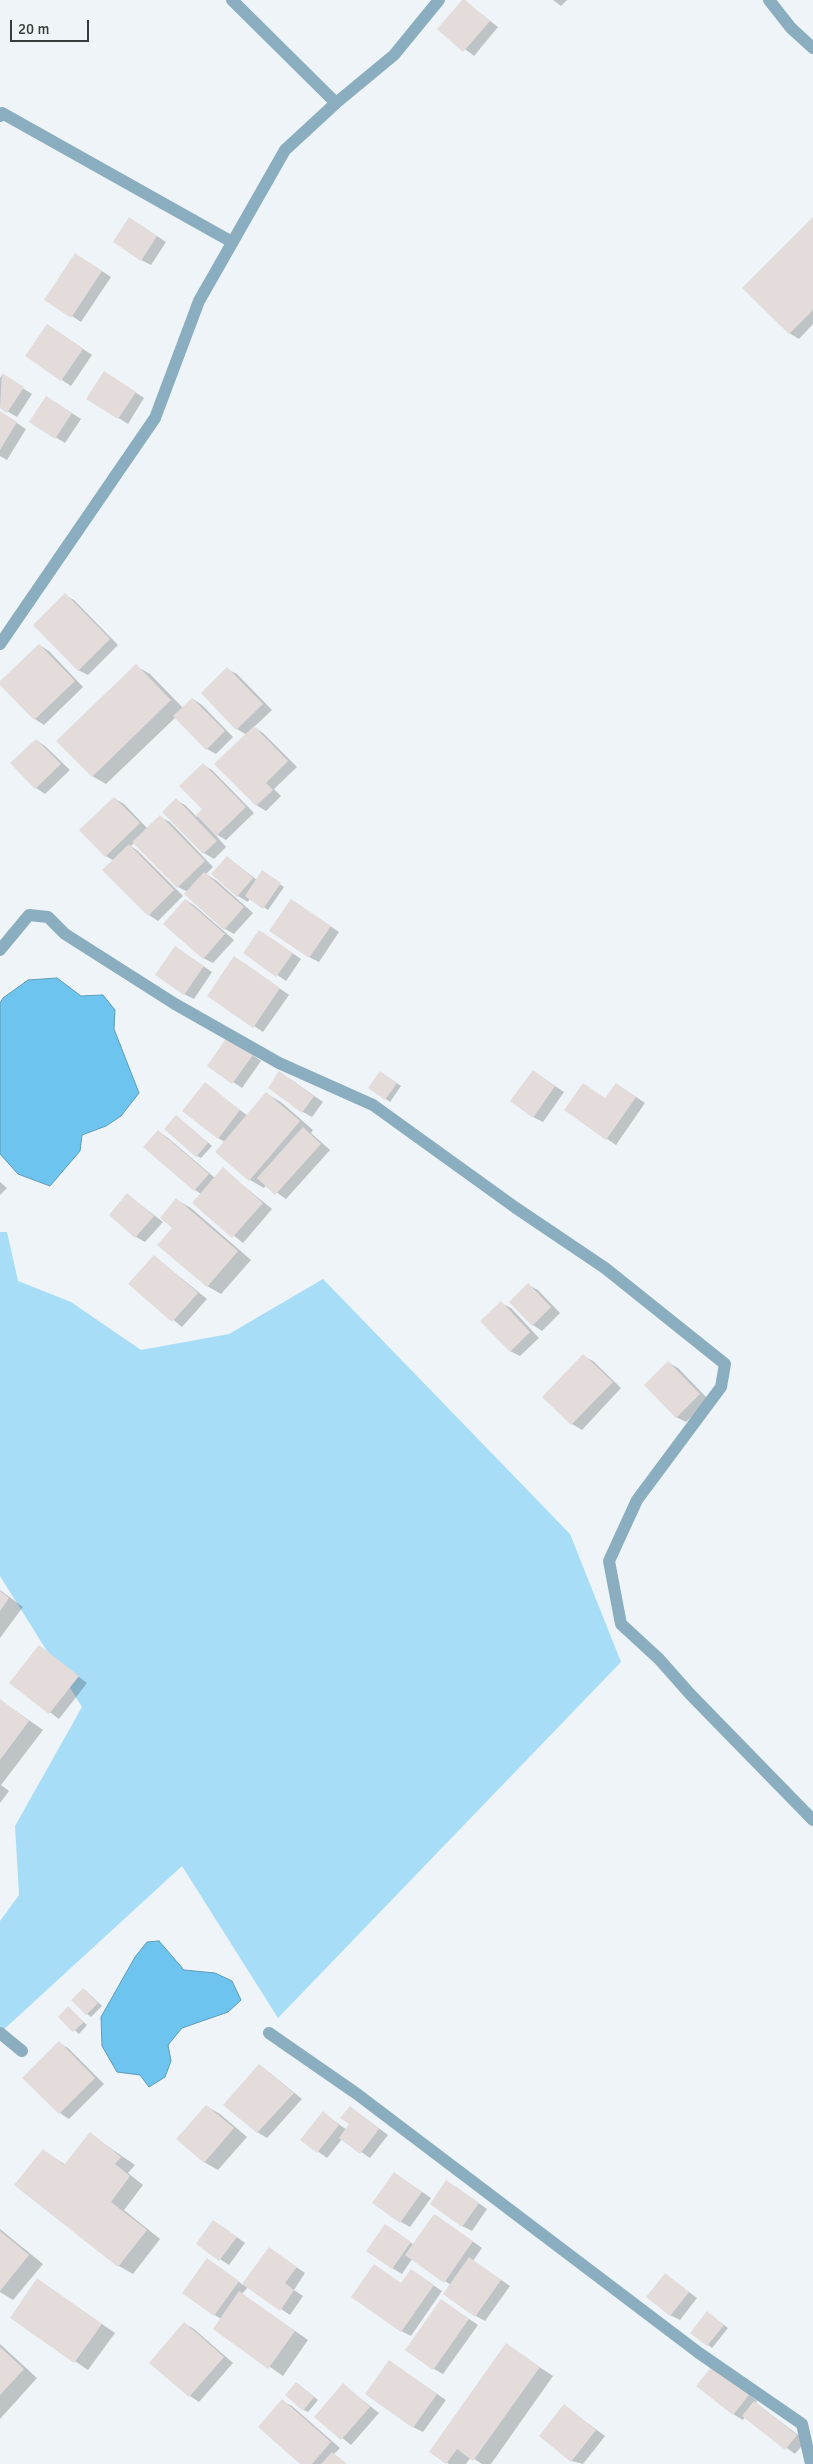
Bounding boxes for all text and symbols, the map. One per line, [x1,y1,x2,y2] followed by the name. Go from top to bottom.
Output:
[12,10,91,42] scale bar
[18,20,49,38] text: 20 m

